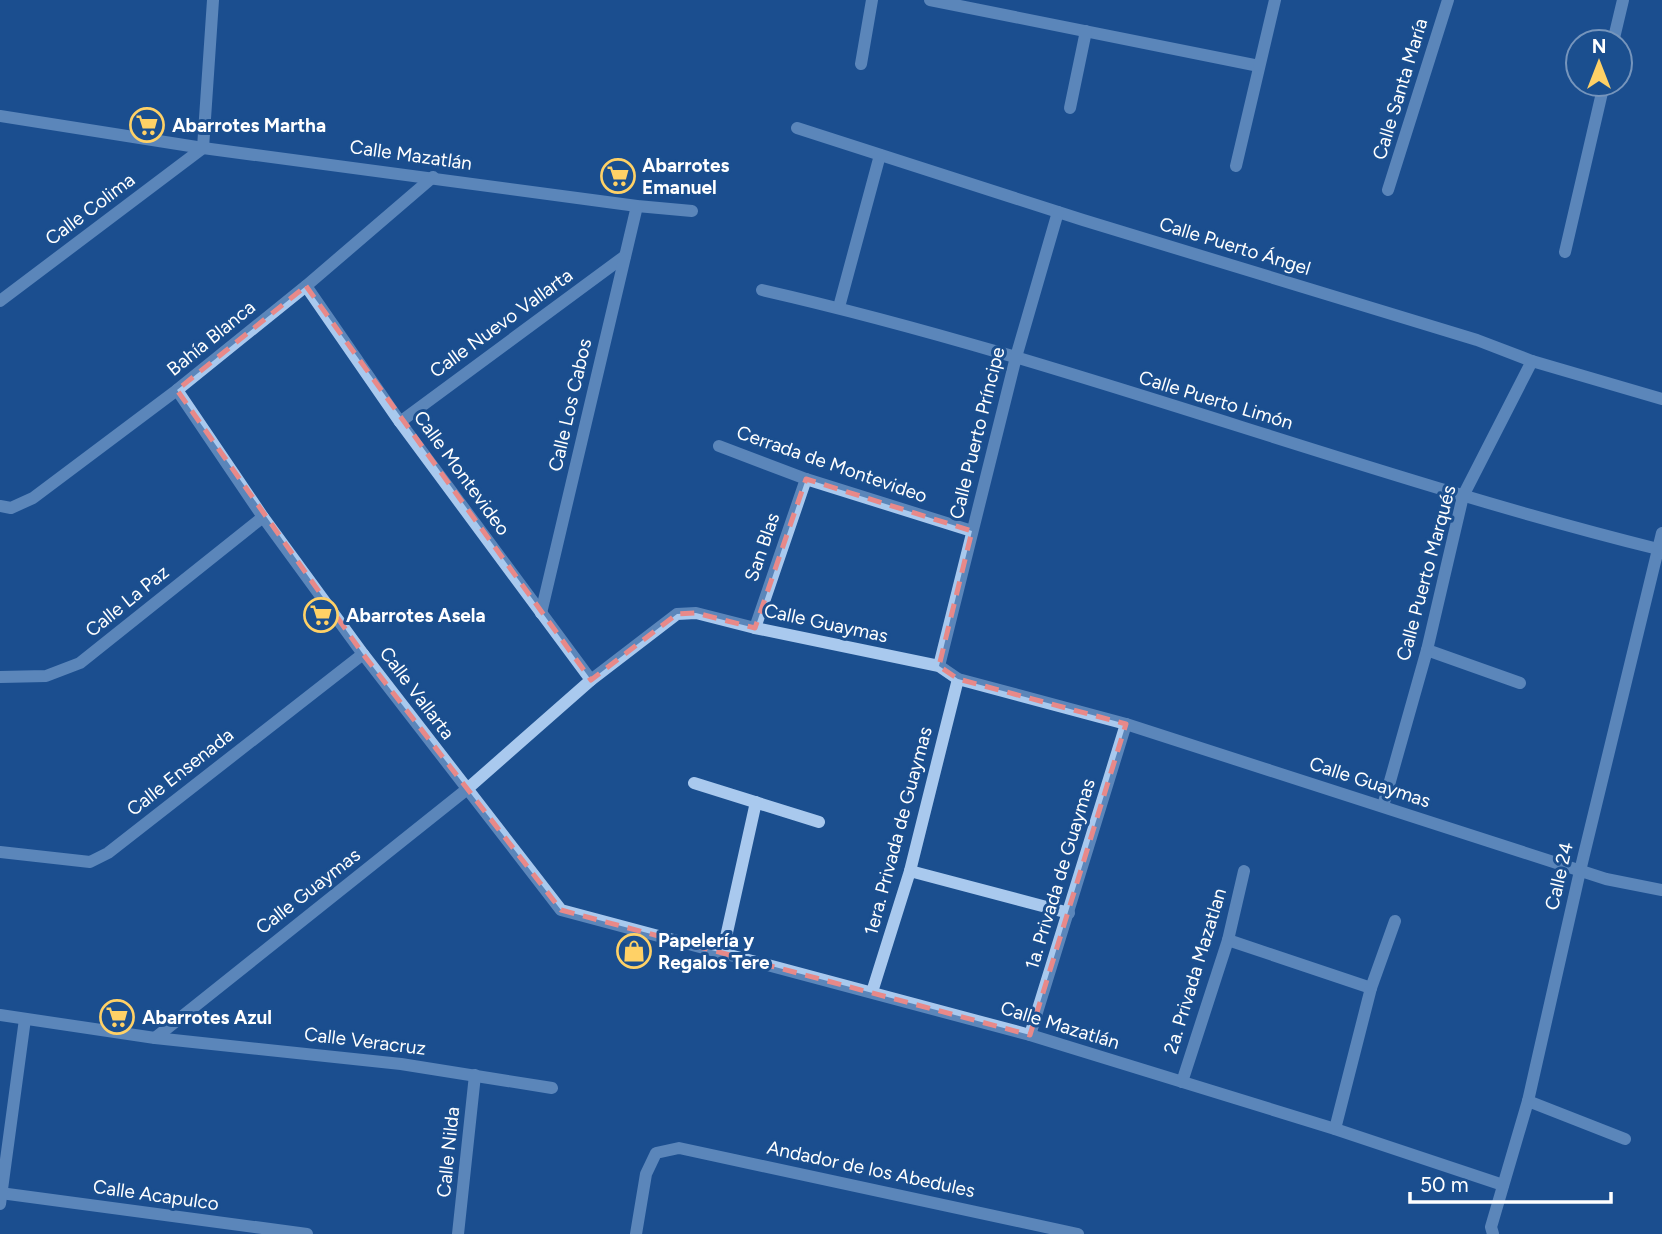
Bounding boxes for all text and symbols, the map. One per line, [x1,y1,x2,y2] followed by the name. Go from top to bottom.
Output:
[1368,16,1432,162] street label: Calle Santa María
[1564,28,1634,98] north arrow
[1592,35,1606,58] text: N
[128,106,166,144] supermarket icon: Abarrotes Martha
[172,114,326,137] place label: Abarrotes Martha
[348,135,474,175] street label: Calle Mazatlán
[642,154,729,199] place label: Abarrotes Emanuel
[599,157,637,195] supermarket icon: Abarrotes Emanuel
[41,168,139,250] street label: Calle Colima
[1156,212,1314,280] street label: Calle Puerto Ángel
[425,263,577,383] street label: Calle Nuevo Vallarta
[162,295,260,381] street label: Bahía Blanca
[544,336,596,474] street label: Calle Los Cabos
[944,345,1010,521] street label: Calle Puerto Príncipe
[1136,366,1296,434] street label: Calle Puerto Limón
[409,406,515,540] street label: Calle Montevideo
[734,421,930,507] street label: Cerrada de Montevideo
[1391,482,1461,663] street label: Calle Puerto Marqués
[740,510,784,584] street label: San Blas
[81,560,173,642] street label: Calle La Paz
[302,596,340,634] supermarket icon: Abarrotes Asela
[762,599,890,647] street label: Calle Guaymas
[346,604,486,627] place label: Abarrotes Asela
[375,642,459,744] street label: Calle Vallarta
[122,723,238,821] street label: Calle Ensenada
[859,724,937,938] street label: 1era. Privada de Guaymas
[1306,752,1434,812] street label: Calle Guaymas
[1020,776,1100,972] street label: 1a. Privada de Guaymas
[1540,839,1578,912] street label: Calle 24
[251,843,365,939] street label: Calle Guaymas
[1159,885,1231,1057] street label: 2a. Privada Mazatlan
[658,929,770,974] place label: Papelería y Regalos Tere
[615,932,653,970] shop icon: Papelería y Regalos Tere
[998,996,1122,1054] street label: Calle Mazatlán
[98,998,136,1036] supermarket icon: Abarrotes Azul
[142,1006,272,1029] place label: Abarrotes Azul
[303,1022,427,1060] street label: Calle Veracruz
[432,1106,464,1198] street label: Calle Nilda
[765,1136,977,1202] street label: Andador de los Abedules
[1410,1160,1611,1204] scale bar
[1420,1172,1469,1197] text: 50 m
[92,1175,220,1215] street label: Calle Acapulco

